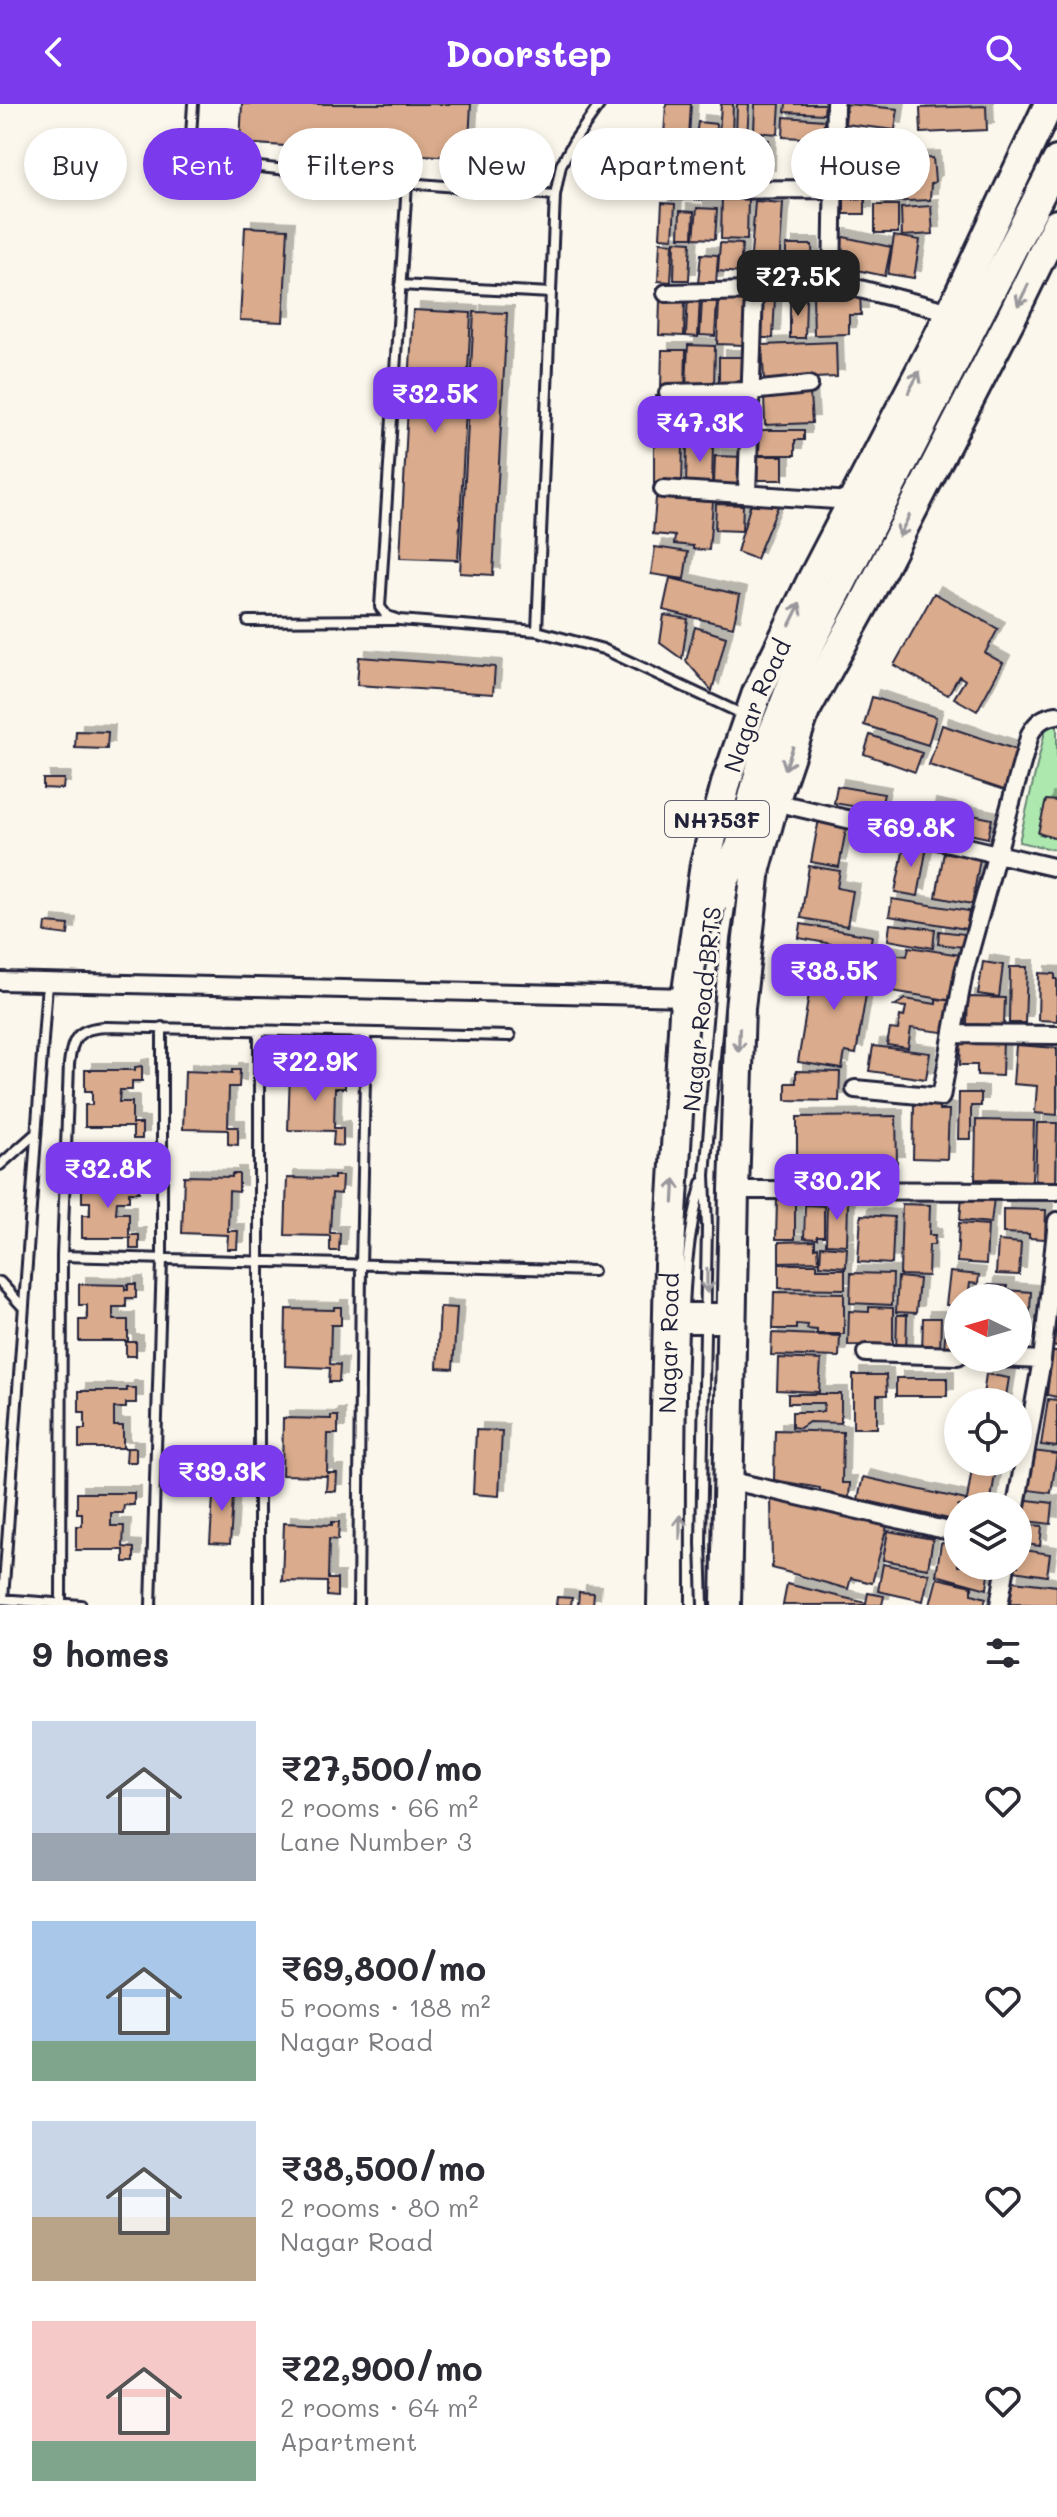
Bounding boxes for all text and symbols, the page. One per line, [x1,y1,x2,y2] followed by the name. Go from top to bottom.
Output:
[445,29,612,76] text: Doorstep
[32,30,76,74] icon: back
[981,30,1025,74] icon: search
[24,128,127,200] chip: Buy
[143,128,262,200] chip: Rent
[278,128,423,200] chip: Filters
[439,128,555,200] chip: New
[571,128,775,200] chip: Apartment
[791,128,930,200] chip: House
[733,250,863,318] pin: ₹27.5K
[755,259,841,293] text: ₹27.5K
[1015,282,1030,306] one-way arrow
[370,367,500,435] pin: ₹32.5K
[906,371,922,395] one-way arrow
[391,376,479,410] text: ₹32.5K
[635,396,765,464] pin: ₹47.3K
[656,405,744,439] text: ₹47.3K
[896,513,911,537] one-way arrow
[788,602,803,626] one-way arrow
[715,633,797,776] street label: Nagar Road
[781,746,795,770] one-way arrow
[665,801,769,837] road number: NH753F
[846,801,976,869] pin: ₹69.8K
[866,810,956,844] text: ₹69.8K
[675,905,727,1113] street label: Nagar Road BRTS
[769,944,899,1012] pin: ₹38.5K
[789,953,879,987] text: ₹38.5K
[731,1026,746,1053] one-way arrow
[250,1035,380,1103] pin: ₹22.9K
[271,1044,359,1078] text: ₹22.9K
[43,1142,173,1210] pin: ₹32.8K
[64,1151,152,1185] text: ₹32.8K
[772,1154,902,1222] pin: ₹30.2K
[792,1163,882,1197] text: ₹30.2K
[667,1178,682,1205] one-way arrow
[699,1267,715,1294] one-way arrow
[650,1272,684,1414] street label: Nagar Road
[944,1284,1032,1372] north arrow
[944,1284,1032,1580] map controls
[944,1388,1032,1476] button: locate
[157,1445,287,1513] pin: ₹39.3K
[177,1454,267,1488] text: ₹39.3K
[944,1492,1032,1580] button: layers
[672,1514,688,1541] one-way arrow
[32,1631,169,1676] text: 9 homes
[981,1631,1025,1675] icon: filters
[280,1745,482,1790] text: ₹27,500/mo
[96,1753,192,1849] icon: home
[981,1779,1025,1823] icon: heart
[280,1790,478,1824] text: 2 rooms · 66 m²
[280,1824,472,1858] text: Lane Number 3
[280,1945,486,1990] text: ₹69,800/mo
[96,1953,192,2049] icon: home
[981,1979,1025,2023] icon: heart
[280,1990,491,2024] text: 5 rooms · 188 m²
[280,2024,433,2058] text: Nagar Road
[280,2145,486,2190] text: ₹38,500/mo
[96,2153,192,2249] icon: home
[981,2179,1025,2223] icon: heart
[280,2190,479,2224] text: 2 rooms · 80 m²
[280,2224,433,2258] text: Nagar Road
[280,2345,483,2390] text: ₹22,900/mo
[96,2353,192,2449] icon: home
[981,2379,1025,2423] icon: heart
[280,2390,478,2424] text: 2 rooms · 64 m²
[280,2424,417,2458] text: Apartment

